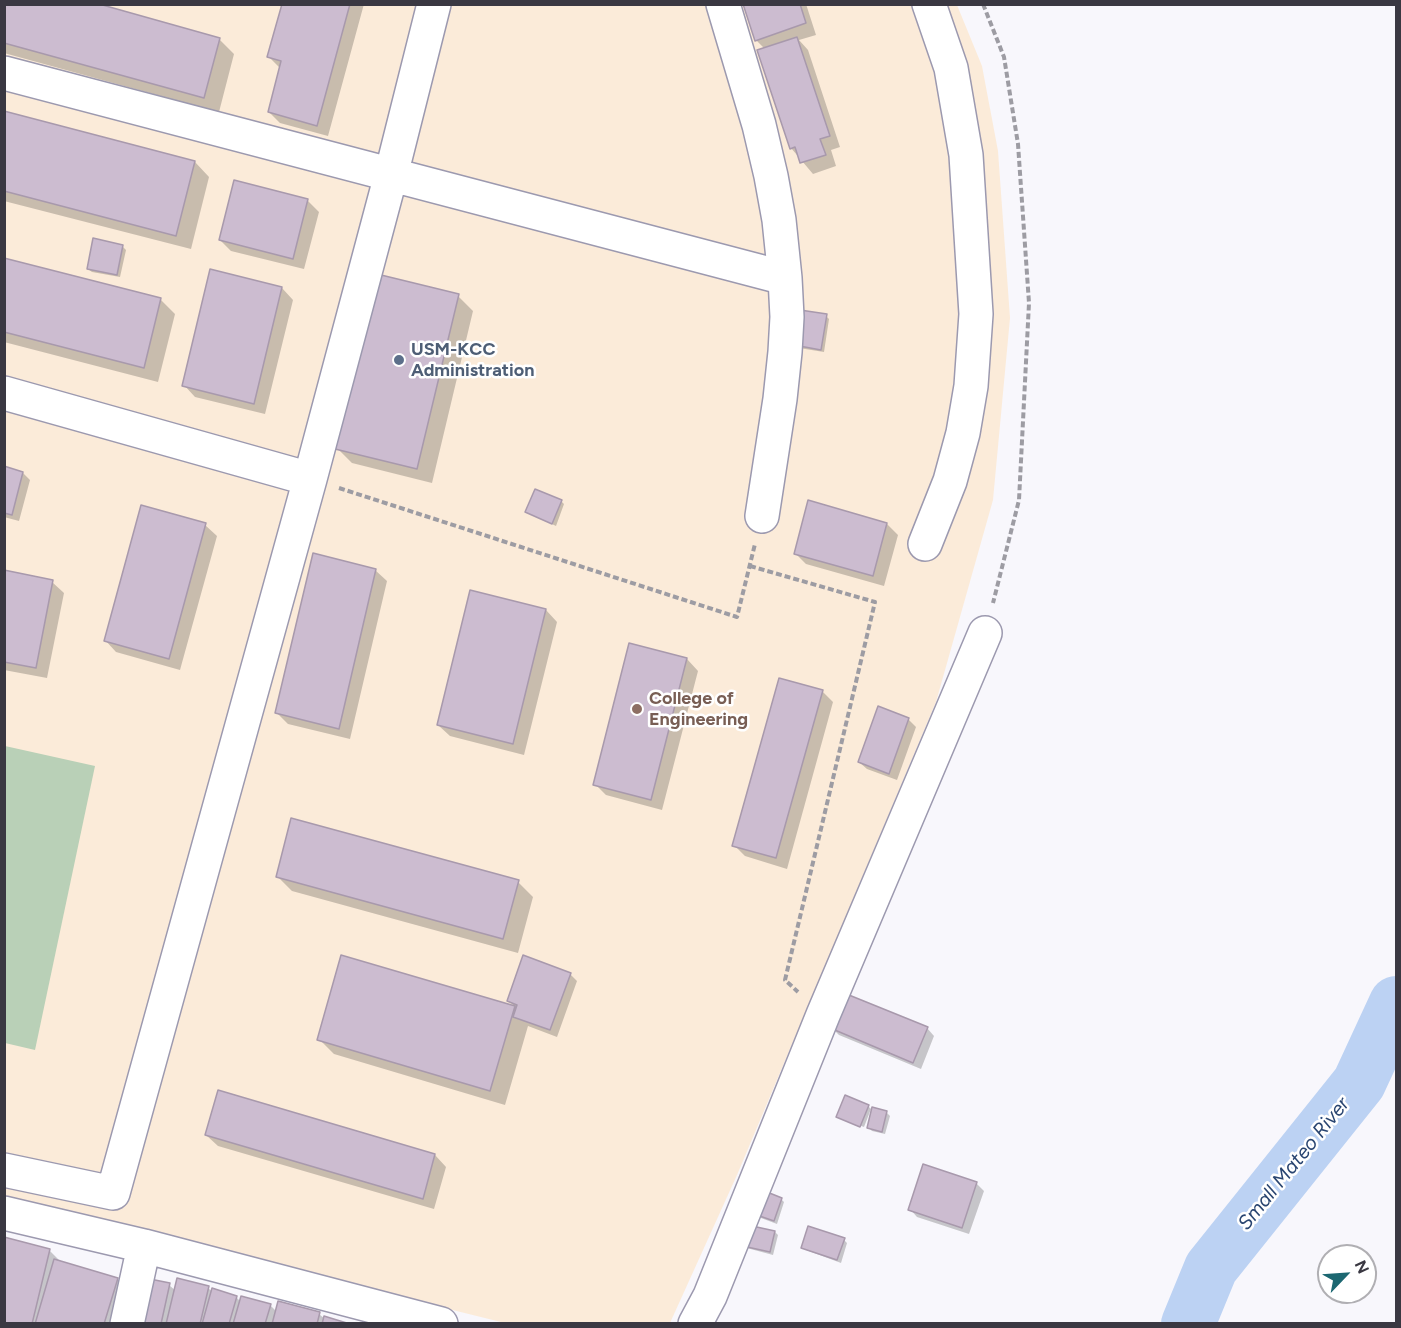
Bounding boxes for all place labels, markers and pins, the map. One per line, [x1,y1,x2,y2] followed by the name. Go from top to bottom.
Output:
[411,339,534,382] place label: USM-KCC Administration
[392,353,406,367] marker: USM-KCC Administration
[649,688,748,730] place label: College of Engineering
[630,702,644,716] marker: College of Engineering

